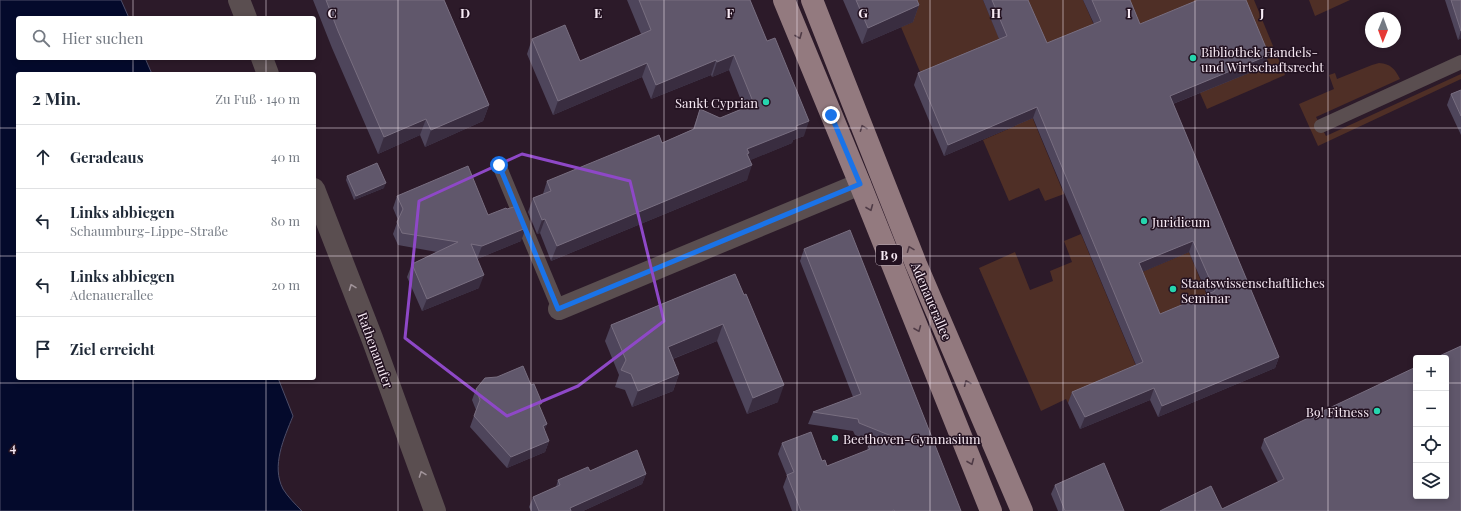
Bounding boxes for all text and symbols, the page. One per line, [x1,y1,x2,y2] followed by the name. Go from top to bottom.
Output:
[327,4,337,21] text: C
[460,4,470,21] text: D
[594,4,602,21] text: E
[726,4,734,21] text: F
[858,4,868,21] text: G
[991,4,1001,21] text: H
[1127,4,1132,21] text: I
[1259,4,1265,21] text: J
[1365,12,1401,48] north arrow
[16,16,316,60] search box
[30,27,52,49] icon: search
[62,28,144,48] text: Hier suchen
[794,33,802,40] one-way arrow
[1201,43,1324,75] place label: Bibliothek Handels- und Wirtschaftsrecht
[1188,53,1198,63] marker: Bibliothek Handels- und Wirtschaftsrecht
[32,87,81,109] text: 2 Min.
[215,90,300,107] text: Zu Fuß · 140 m
[675,94,758,111] place label: Sankt Cyprian
[761,97,771,107] marker: Sankt Cyprian
[822,106,840,124] route end
[860,125,868,132] one-way arrow
[32,146,54,168] icon: ahead
[70,147,144,167] text: Geradeaus
[271,148,300,165] text: 40 m
[490,156,508,174] route start
[70,202,175,222] text: Links abbiegen
[865,204,873,211] one-way arrow
[32,210,54,232] icon: left
[271,212,300,229] text: 80 m
[1151,213,1210,230] place label: Juridicum
[1139,216,1149,226] marker: Juridicum
[70,222,228,239] text: Schaumburg-Lippe-Straße
[876,245,902,265] road number: B 9
[907,246,915,253] one-way arrow
[907,258,956,343] street label: Adenauerallee
[70,266,175,286] text: Links abbiegen
[32,274,54,296] icon: left
[1181,274,1325,306] place label: Staatswissenschaftliches Seminar
[271,276,300,293] text: 20 m
[349,283,357,290] one-way arrow
[1168,284,1178,294] marker: Staatswissenschaftliches Seminar
[70,286,153,303] text: Adenauerallee
[354,310,398,390] street label: Rathenauufer
[913,324,921,332] one-way arrow
[32,338,54,360] icon: arrive
[70,339,155,359] text: Ziel erreicht
[1413,355,1449,499] map controls
[1413,355,1449,391] button: +
[964,380,972,388] one-way arrow
[1413,391,1449,427] button: −
[1306,403,1369,420] place label: B9! Fitness
[1372,406,1382,416] marker: B9! Fitness
[1413,427,1449,463] button: locate
[843,430,981,447] place label: Beethoven-Gymnasium
[830,433,840,443] marker: Beethoven-Gymnasium
[10,438,17,455] text: 4
[967,459,975,466] one-way arrow
[1413,463,1449,499] button: layers
[418,471,426,478] one-way arrow

